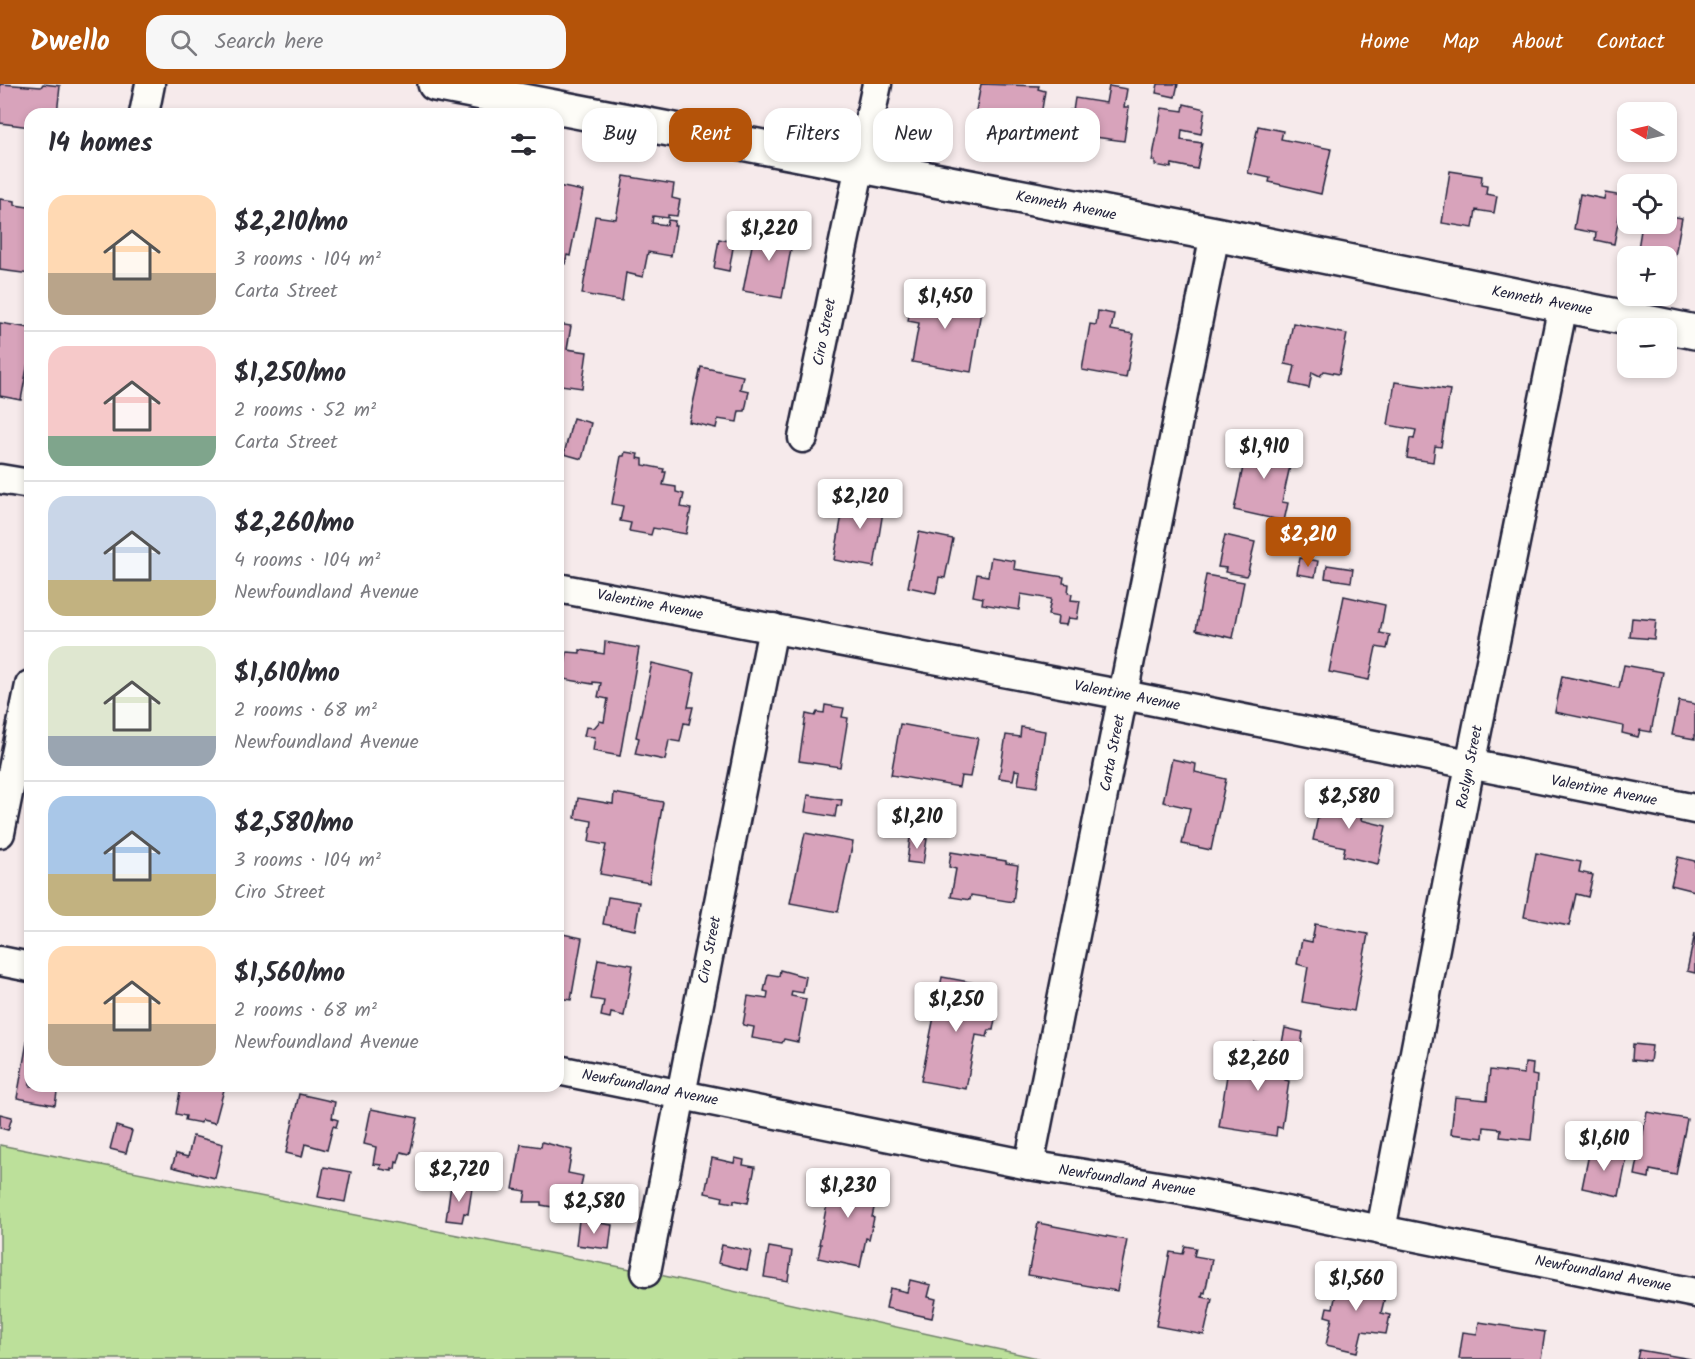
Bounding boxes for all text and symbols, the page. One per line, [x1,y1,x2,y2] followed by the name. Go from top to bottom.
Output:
[146,15,566,69] search box
[30,20,110,65] text: Dwello
[215,25,323,60] text: Search here
[167,26,200,59] icon: search
[1360,26,1409,59] text: Home
[1442,26,1479,59] text: Map
[1512,26,1563,59] text: About
[1596,26,1665,59] text: Contact
[1617,102,1677,162] north arrow
[1617,102,1677,378] map controls
[582,108,657,162] chip: Buy
[669,108,752,162] chip: Rent
[764,108,861,162] chip: Filters
[873,108,953,162] chip: New
[965,108,1100,162] chip: Apartment
[48,123,153,165] text: 14 homes
[507,128,540,161] icon: filters
[1617,174,1677,234] button: locate
[1013,184,1119,228] street label: Kenneth Avenue
[234,202,348,244] text: $2,210/mo
[720,211,818,262] pin: $1,220
[741,214,797,246] text: $1,220
[96,219,168,291] icon: home
[234,244,381,276] text: 3 rooms · 104 m²
[1617,246,1677,306] button: +
[234,276,338,308] text: Carta Street
[896,279,994,330] pin: $1,450
[1489,279,1595,323] street label: Kenneth Avenue
[918,282,972,314] text: $1,450
[807,296,843,368] street label: Ciro Street
[1617,318,1677,378] button: −
[234,353,346,395] text: $1,250/mo
[96,370,168,442] icon: home
[234,395,376,427] text: 2 rooms · 52 m²
[234,427,338,459] text: Carta Street
[1215,429,1313,480] pin: $1,910
[1239,432,1289,464] text: $1,910
[811,479,909,530] pin: $2,120
[832,482,888,514] text: $2,120
[234,503,354,545] text: $2,260/mo
[1259,517,1357,568] pin: $2,210
[96,520,168,592] icon: home
[1280,520,1336,552] text: $2,210
[234,545,380,577] text: 4 rooms · 104 m²
[234,577,419,609] text: Newfoundland Avenue
[595,583,705,627] street label: Valentine Avenue
[234,653,340,695] text: $1,610/mo
[96,670,168,742] icon: home
[1072,674,1182,718] street label: Valentine Avenue
[234,695,377,727] text: 2 rooms · 68 m²
[1094,712,1132,794] street label: Carta Street
[1450,723,1490,811] street label: Roslyn Street
[234,727,419,759] text: Newfoundland Avenue
[1549,769,1659,813] street label: Valentine Avenue
[1300,779,1398,830] pin: $2,580
[1319,782,1379,814] text: $2,580
[868,799,966,850] pin: $1,210
[891,802,943,834] text: $1,210
[234,803,354,845] text: $2,580/mo
[96,820,168,892] icon: home
[234,845,381,877] text: 3 rooms · 104 m²
[234,877,325,909] text: Ciro Street
[692,914,728,986] street label: Ciro Street
[234,953,345,995] text: $1,560/mo
[96,970,168,1042] icon: home
[907,982,1005,1033] pin: $1,250
[928,985,984,1017] text: $1,250
[234,995,377,1027] text: 2 rooms · 68 m²
[234,1027,419,1059] text: Newfoundland Avenue
[1209,1041,1307,1092] pin: $2,260
[1227,1044,1289,1076] text: $2,260
[580,1063,721,1113] street label: Newfoundland Avenue
[1555,1121,1653,1172] pin: $1,610
[1579,1124,1629,1156] text: $1,610
[410,1152,508,1203] pin: $2,720
[429,1155,489,1187] text: $2,720
[1057,1158,1198,1204] street label: Newfoundland Avenue
[799,1168,897,1219] pin: $1,230
[820,1171,876,1203] text: $1,230
[545,1184,643,1235] pin: $2,580
[564,1187,624,1219] text: $2,580
[1533,1249,1674,1299] street label: Newfoundland Avenue
[1307,1261,1405,1312] pin: $1,560
[1329,1264,1383,1296] text: $1,560

